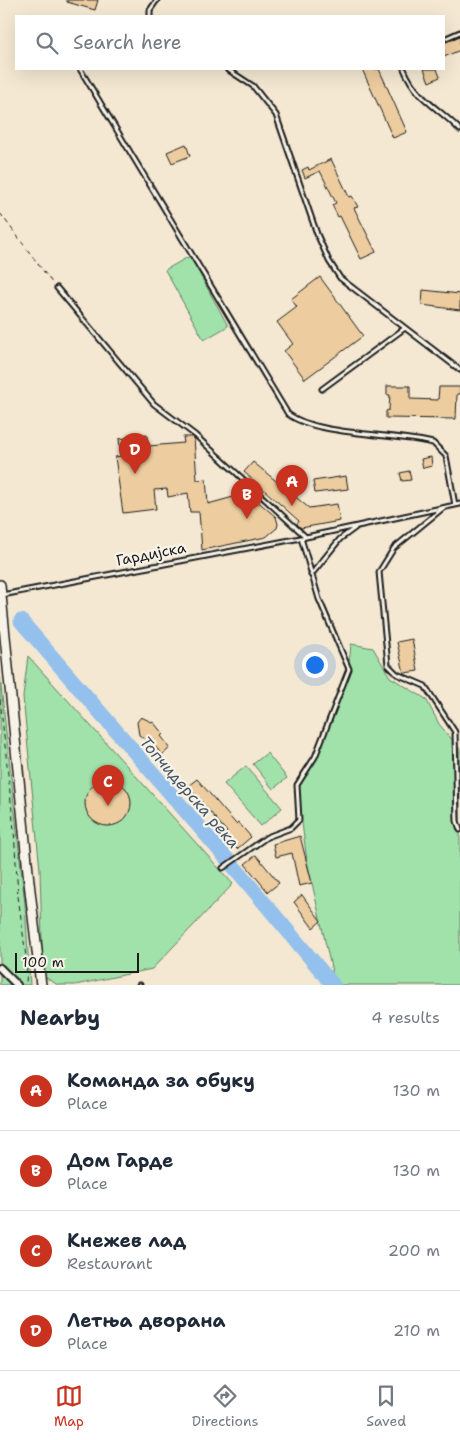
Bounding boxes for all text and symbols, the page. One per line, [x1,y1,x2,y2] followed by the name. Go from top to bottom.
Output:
[15,15,445,70] search box
[33,29,61,57] icon: search
[73,30,182,55] text: Search here
[119,433,151,474] pin: D
[276,465,308,506] pin: A
[231,478,263,519] pin: B
[114,537,188,571] street label: Гардијска
[302,652,328,678] your location
[135,732,244,853] water label: Топчидерска река
[92,765,124,806] pin: C
[15,950,139,973] scale bar
[22,953,64,971] text: 100 m
[20,1004,100,1032] text: Nearby
[371,1007,440,1028] text: 4 results
[67,1068,255,1093] text: Команда за обуку
[30,1080,42,1101] text: A
[393,1080,440,1101] text: 130 m
[67,1093,108,1114] text: Place
[67,1148,174,1173] text: Дом Гарде
[31,1160,41,1181] text: B
[393,1160,440,1181] text: 130 m
[67,1173,108,1194] text: Place
[67,1228,186,1253] text: Кнежев лад
[31,1240,41,1261] text: C
[388,1240,440,1261] text: 200 m
[67,1253,153,1274] text: Restaurant
[67,1308,226,1333] text: Летња дворана
[30,1320,42,1341] text: D
[393,1320,440,1341] text: 210 m
[67,1333,108,1354] text: Place
[54,1382,84,1430] tab: Map
[192,1382,258,1430] tab: Directions
[366,1382,406,1430] tab: Saved

